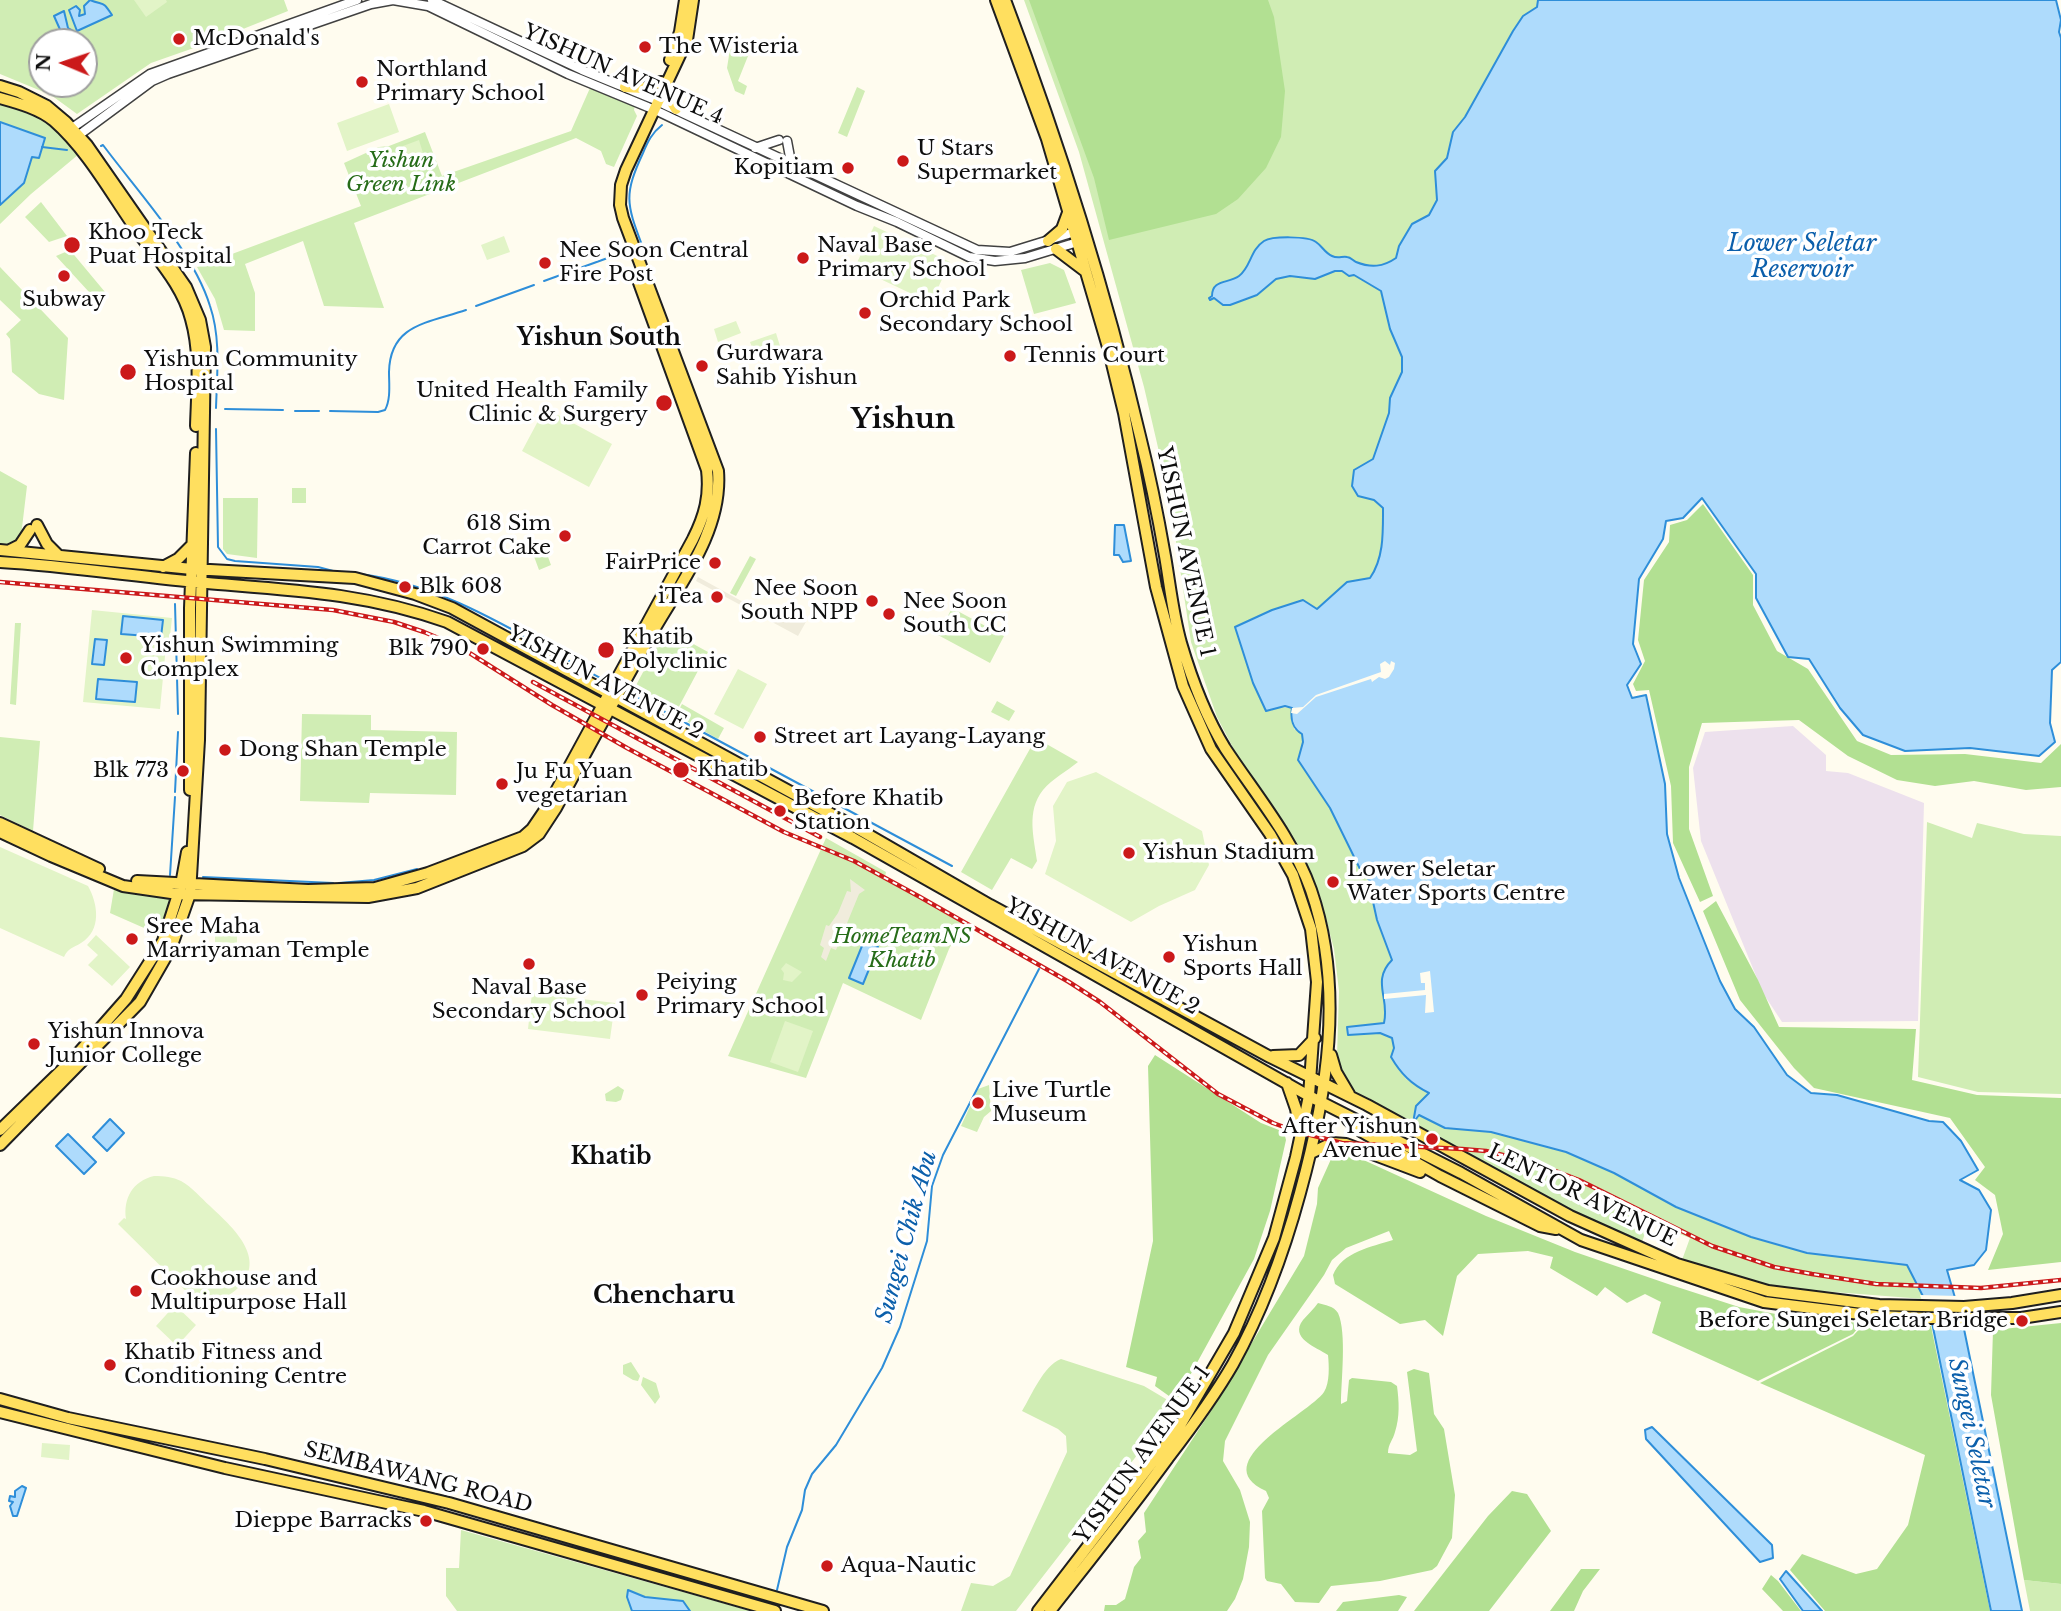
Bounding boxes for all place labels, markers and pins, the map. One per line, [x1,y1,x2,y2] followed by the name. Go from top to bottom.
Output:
[193,26,320,52] place label: McDonald's
[171,31,187,47] marker: McDonald's
[659,34,798,60] place label: The Wisteria
[637,39,653,55] marker: The Wisteria
[376,57,545,107] place label: Northland Primary School
[354,74,370,90] marker: Northland Primary School
[917,136,1057,186] place label: U Stars Supermarket
[895,153,911,169] marker: U Stars Supermarket
[734,155,834,181] place label: Kopitiam
[840,160,856,176] marker: Kopitiam
[88,220,232,270] place label: Khoo Teck Puat Hospital
[817,233,986,283] place label: Naval Base Primary School
[62,235,82,255] marker: Khoo Teck Puat Hospital
[559,238,749,288] place label: Nee Soon Central Fire Post
[795,250,811,266] marker: Naval Base Primary School
[537,255,553,271] marker: Nee Soon Central Fire Post
[56,268,72,284] marker: Subway
[22,287,106,313] place label: Subway
[879,288,1073,338] place label: Orchid Park Secondary School
[857,305,873,321] marker: Orchid Park Secondary School
[716,341,857,391] place label: Gurdwara Sahib Yishun
[1024,343,1165,369] place label: Tennis Court
[144,347,358,397] place label: Yishun Community Hospital
[1002,348,1018,364] marker: Tennis Court
[694,358,710,374] marker: Gurdwara Sahib Yishun
[118,362,138,382] marker: Yishun Community Hospital
[416,378,648,428] place label: United Health Family Clinic & Surgery
[654,393,674,413] marker: United Health Family Clinic & Surgery
[422,511,551,561] place label: 618 Sim Carrot Cake
[557,528,573,544] marker: 618 Sim Carrot Cake
[605,550,701,576] place label: FairPrice
[707,555,723,571] marker: FairPrice
[419,574,502,600] place label: Blk 608
[740,576,858,626] place label: Nee Soon South NPP
[397,579,413,595] marker: Blk 608
[658,584,703,610] place label: iTea
[709,589,725,605] marker: iTea
[903,589,1007,639] place label: Nee Soon South CC
[864,593,880,609] marker: Nee Soon South NPP
[881,606,897,622] marker: Nee Soon South CC
[622,625,727,675] place label: Khatib Polyclinic
[140,633,338,683] place label: Yishun Swimming Complex
[388,636,469,662] place label: Blk 790
[596,640,616,660] marker: Khatib Polyclinic
[475,641,491,657] marker: Blk 790
[118,650,134,666] marker: Yishun Swimming Complex
[774,724,1045,750] place label: Street art Layang-Layang
[752,729,768,745] marker: Street art Layang-Layang
[239,737,447,763] place label: Dong Shan Temple
[217,742,233,758] marker: Dong Shan Temple
[697,757,768,783] place label: Khatib
[93,758,169,784] place label: Blk 773
[516,759,632,809] place label: Ju Fu Yuan vegetarian
[671,760,691,780] marker: Khatib
[175,763,191,779] marker: Blk 773
[494,776,510,792] marker: Ju Fu Yuan vegetarian
[794,786,943,836] place label: Before Khatib Station
[772,803,788,819] marker: Before Khatib Station
[1143,840,1315,866] place label: Yishun Stadium
[1121,845,1137,861] marker: Yishun Stadium
[1347,857,1566,907] place label: Lower Seletar Water Sports Centre
[1325,874,1341,890] marker: Lower Seletar Water Sports Centre
[146,914,369,964] place label: Sree Maha Marriyaman Temple
[124,931,140,947] marker: Sree Maha Marriyaman Temple
[1183,932,1303,982] place label: Yishun Sports Hall
[1161,949,1177,965] marker: Yishun Sports Hall
[521,956,537,972] marker: Naval Base Secondary School
[656,970,825,1020] place label: Peiying Primary School
[432,975,626,1025] place label: Naval Base Secondary School
[634,987,650,1003] marker: Peiying Primary School
[48,1019,204,1069] place label: Yishun Innova Junior College
[26,1036,42,1052] marker: Yishun Innova Junior College
[992,1078,1111,1128] place label: Live Turtle Museum
[970,1095,986,1111] marker: Live Turtle Museum
[1282,1114,1418,1164] place label: After Yishun Avenue 1
[1424,1131,1440,1147] marker: After Yishun Avenue 1
[150,1266,347,1316] place label: Cookhouse and Multipurpose Hall
[128,1283,144,1299] marker: Cookhouse and Multipurpose Hall
[1698,1308,2008,1334] place label: Before Sungei Seletar Bridge
[2014,1313,2030,1329] marker: Before Sungei Seletar Bridge
[124,1340,347,1390] place label: Khatib Fitness and Conditioning Centre
[102,1357,118,1373] marker: Khatib Fitness and Conditioning Centre
[235,1508,412,1534] place label: Dieppe Barracks
[418,1513,434,1529] marker: Dieppe Barracks
[841,1553,976,1579] place label: Aqua-Nautic
[819,1558,835,1574] marker: Aqua-Nautic

